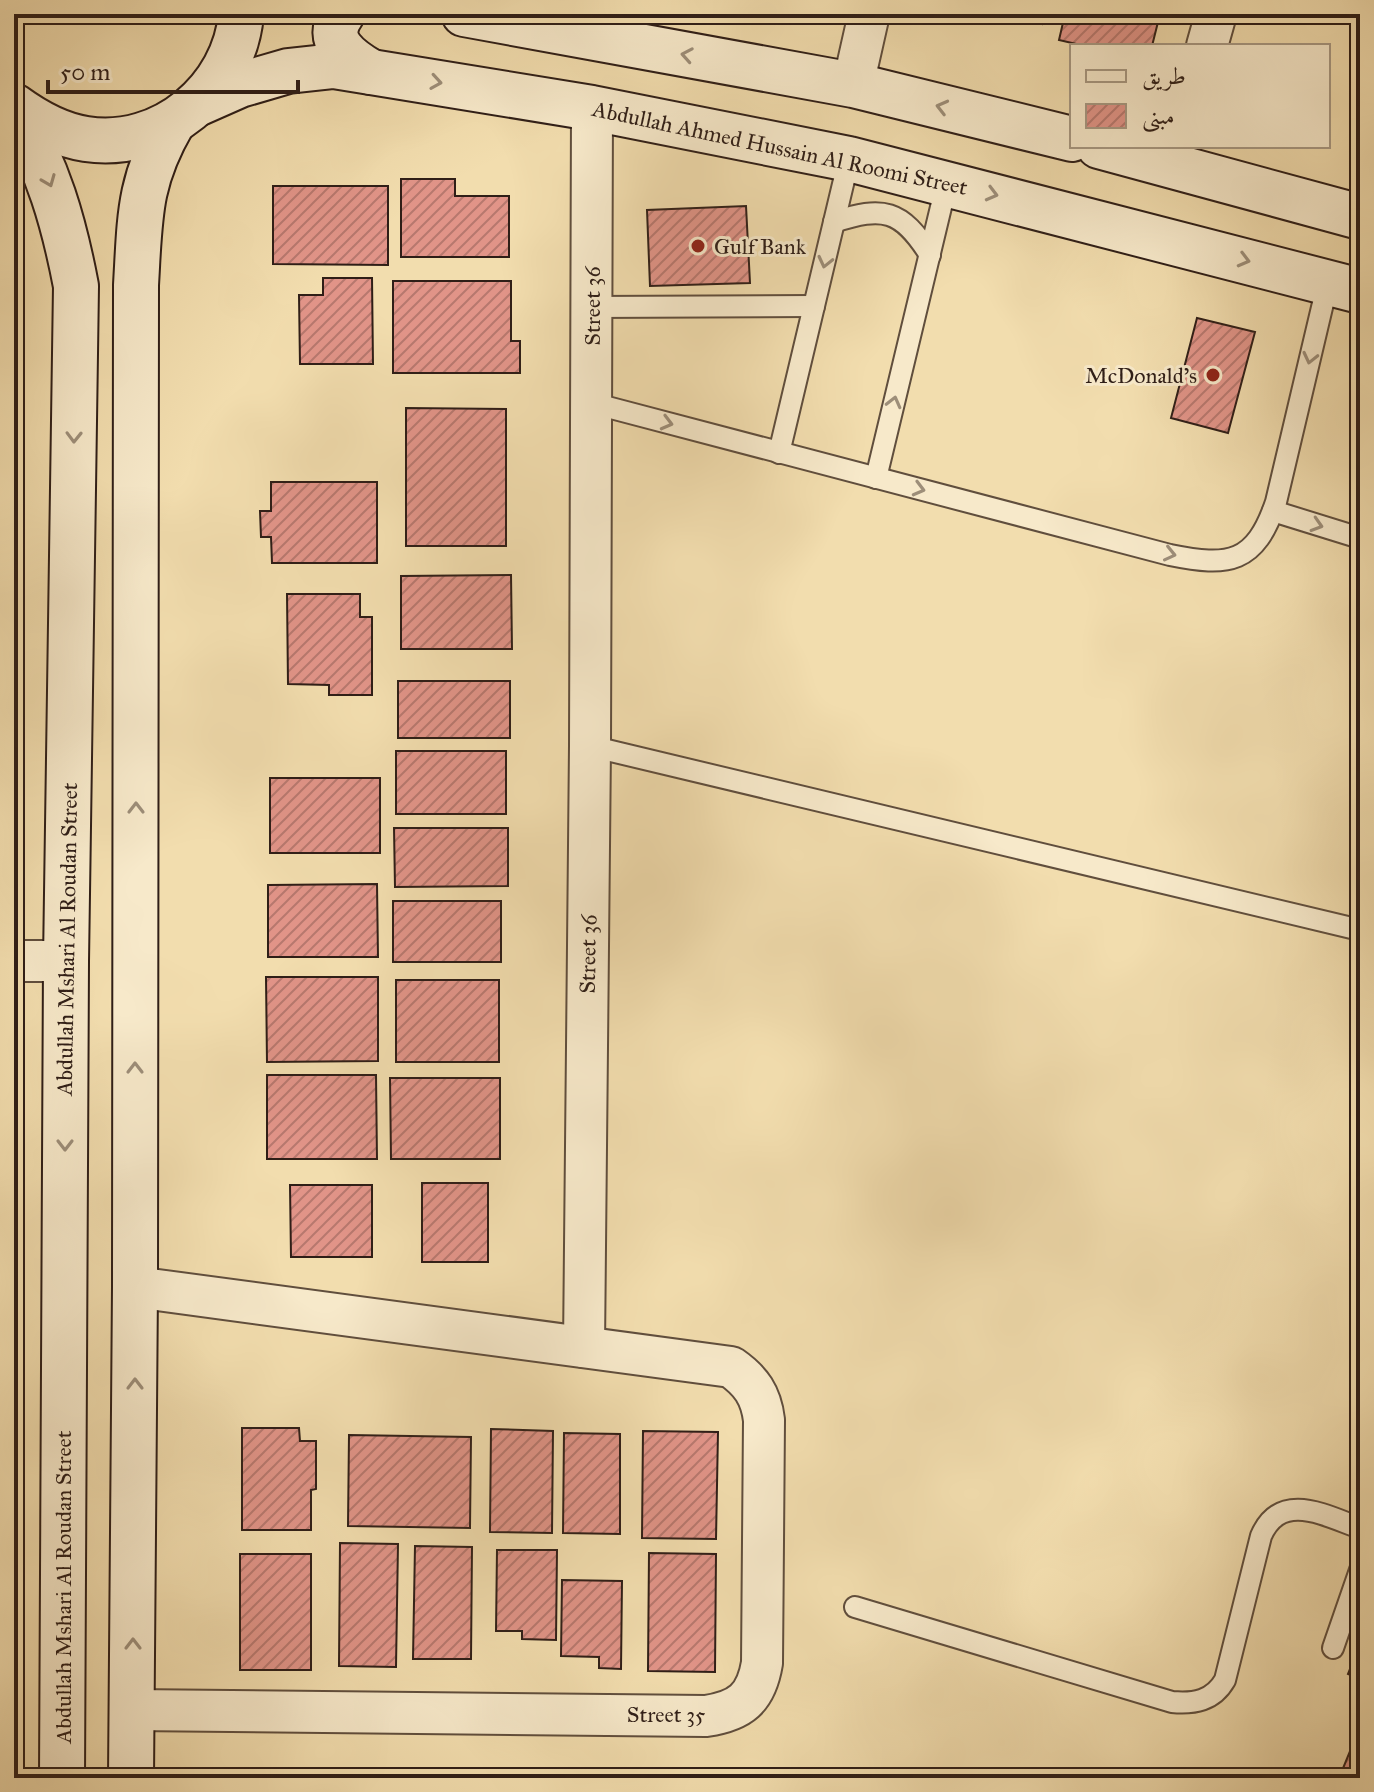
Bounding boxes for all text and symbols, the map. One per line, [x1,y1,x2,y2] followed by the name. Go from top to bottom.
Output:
[48,44,298,94] scale bar
[1070,44,1330,148] legend
[681,47,694,64] one-way arrow
[60,57,110,87] text: 50 m
[1142,61,1186,91] text: طريق
[429,73,442,90] one-way arrow
[589,95,970,201] street label: Abdullah Ahmed Hussain Al Roomi Street
[936,99,949,116] one-way arrow
[1142,101,1175,133] text: مبنى
[40,173,56,187] one-way arrow
[985,185,999,202] one-way arrow
[714,233,807,260] place label: Gulf Bank
[689,237,707,255] marker: Gulf Bank
[1236,251,1250,268] one-way arrow
[817,255,834,268] one-way arrow
[579,266,606,346] street label: Street 36
[1302,351,1319,365] one-way arrow
[1085,362,1197,389] place label: McDonald's
[1204,366,1222,384] marker: McDonald's
[885,396,902,409] one-way arrow
[660,414,673,431] one-way arrow
[65,431,83,444] one-way arrow
[911,479,925,496] one-way arrow
[1309,516,1323,532] one-way arrow
[1163,545,1177,562] one-way arrow
[51,782,83,1097] street label: Abdullah Mshari Al Roudan Street
[127,801,145,814] one-way arrow
[574,913,602,994] street label: Street 36
[127,1061,144,1074] one-way arrow
[56,1139,74,1152] one-way arrow
[126,1377,144,1390] one-way arrow
[50,1430,77,1745] street label: Abdullah Mshari Al Roudan Street
[124,1637,141,1650] one-way arrow
[627,1701,705,1728] street label: Street 35

